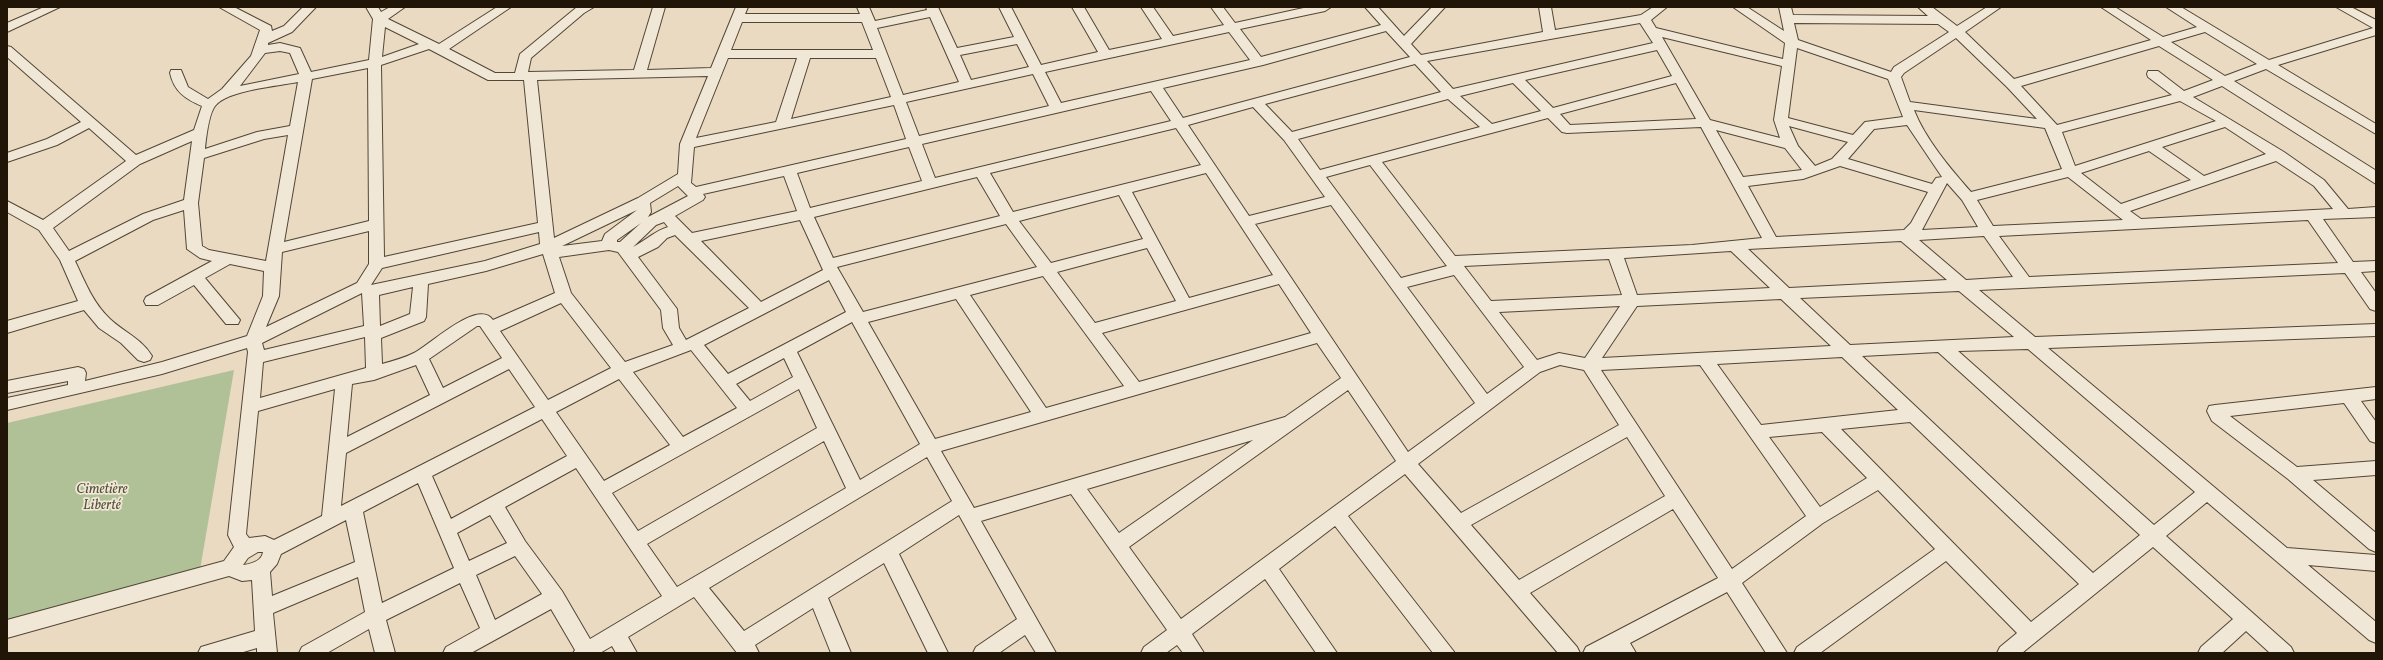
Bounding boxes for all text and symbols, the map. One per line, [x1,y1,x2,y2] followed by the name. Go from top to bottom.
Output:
[76,482,128,514] park label: Cimetière Liberté

